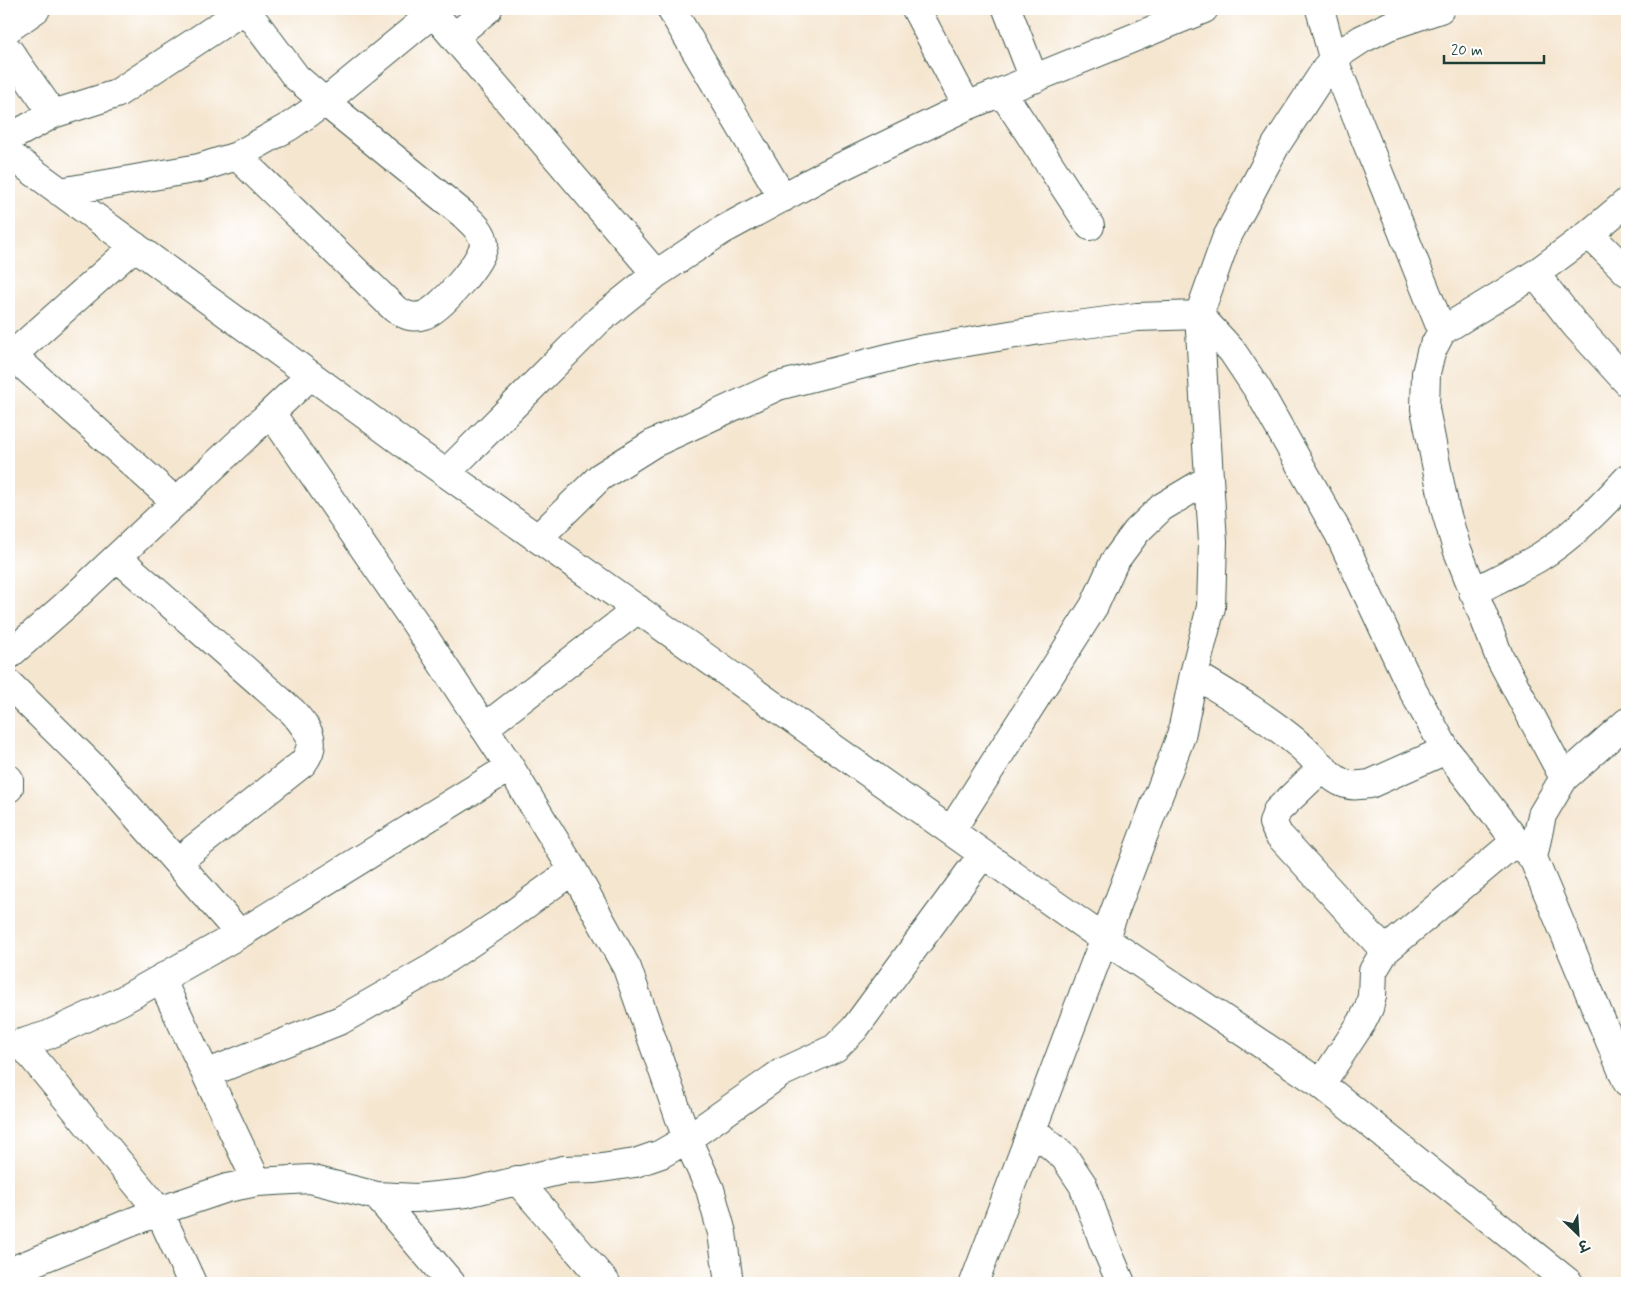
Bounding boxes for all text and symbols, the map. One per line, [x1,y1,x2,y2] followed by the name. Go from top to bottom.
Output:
[1444,32,1544,64] scale bar
[1451,41,1483,61] text: 20 m
[1554,1210,1604,1260] north arrow
[1574,1234,1593,1256] text: उ

